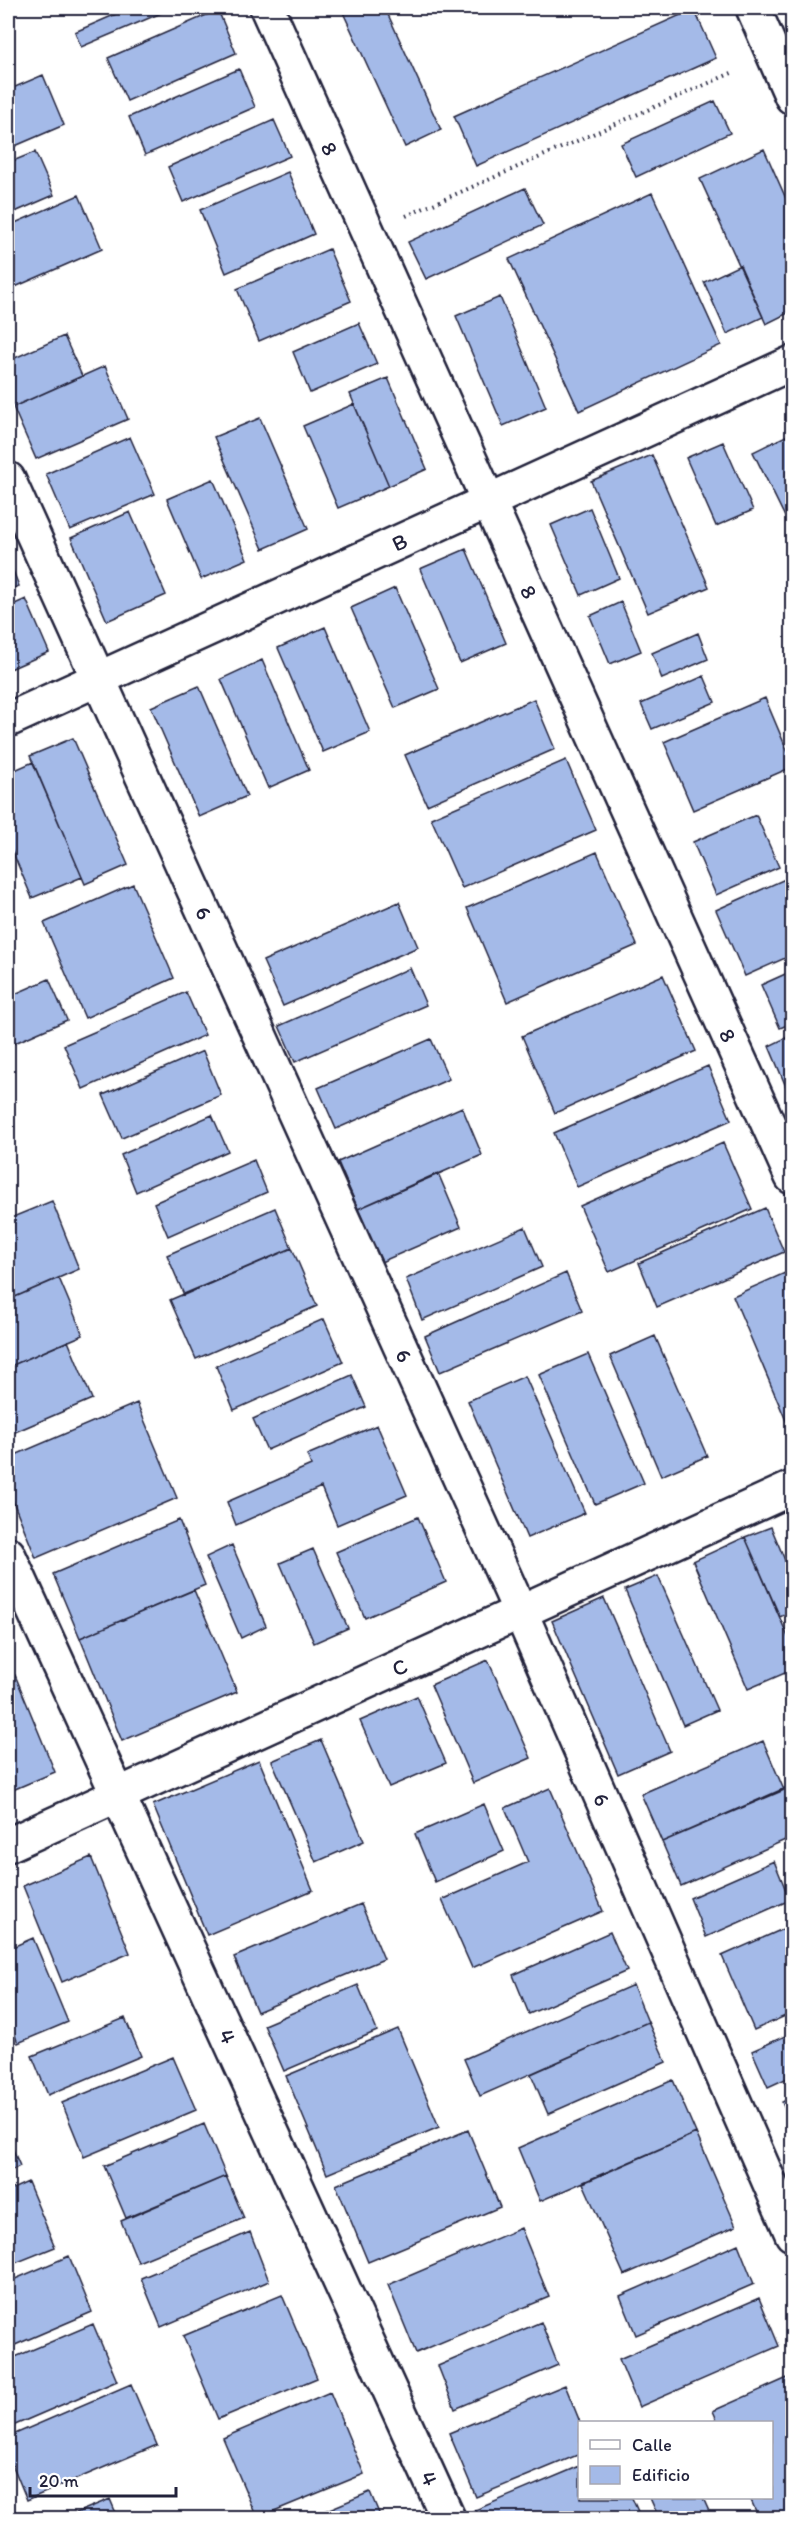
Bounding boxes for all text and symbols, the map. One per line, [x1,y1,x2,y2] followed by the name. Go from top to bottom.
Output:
[315,137,345,160] street label: 8
[387,527,411,557] street label: B
[514,581,544,603] street label: 8
[189,902,219,924] street label: 6
[714,1024,743,1046] street label: 8
[390,1345,419,1366] street label: 6
[387,1652,411,1682] street label: C
[588,1789,617,1810] street label: 6
[213,2025,243,2048] street label: 4
[578,2421,773,2499] legend
[632,2434,672,2456] text: Calle
[30,2460,176,2498] scale bar
[632,2464,690,2486] text: Edificio
[415,2467,445,2490] street label: 4
[39,2470,79,2492] text: 20 m

